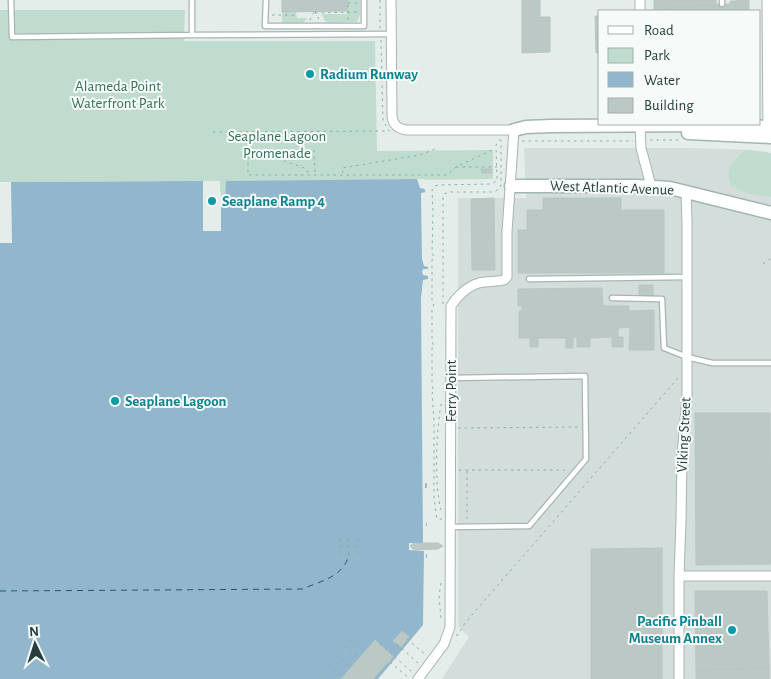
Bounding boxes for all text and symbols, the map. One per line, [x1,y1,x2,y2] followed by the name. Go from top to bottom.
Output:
[598,10,761,125] legend
[644,23,674,38] text: Road
[644,48,670,63] text: Park
[320,67,418,82] place label: Radium Runway
[304,68,316,80] marker: Radium Runway
[644,73,680,88] text: Water
[71,79,165,111] park label: Alameda Point Waterfront Park
[644,98,694,113] text: Building
[228,129,326,161] park label: Seaplane Lagoon Promenade
[550,178,674,198] street label: West Atlantic Avenue
[222,194,326,209] place label: Seaplane Ramp 4
[206,195,218,207] marker: Seaplane Ramp 4
[444,360,459,422] street label: Ferry Point
[125,394,227,409] place label: Seaplane Lagoon
[109,395,121,407] marker: Seaplane Lagoon
[675,397,693,473] street label: Viking Street
[629,614,722,646] place label: Pacific Pinball Museum Annex
[10,619,60,669] north arrow
[726,624,738,636] marker: Pacific Pinball Museum Annex
[29,625,40,639] text: N

